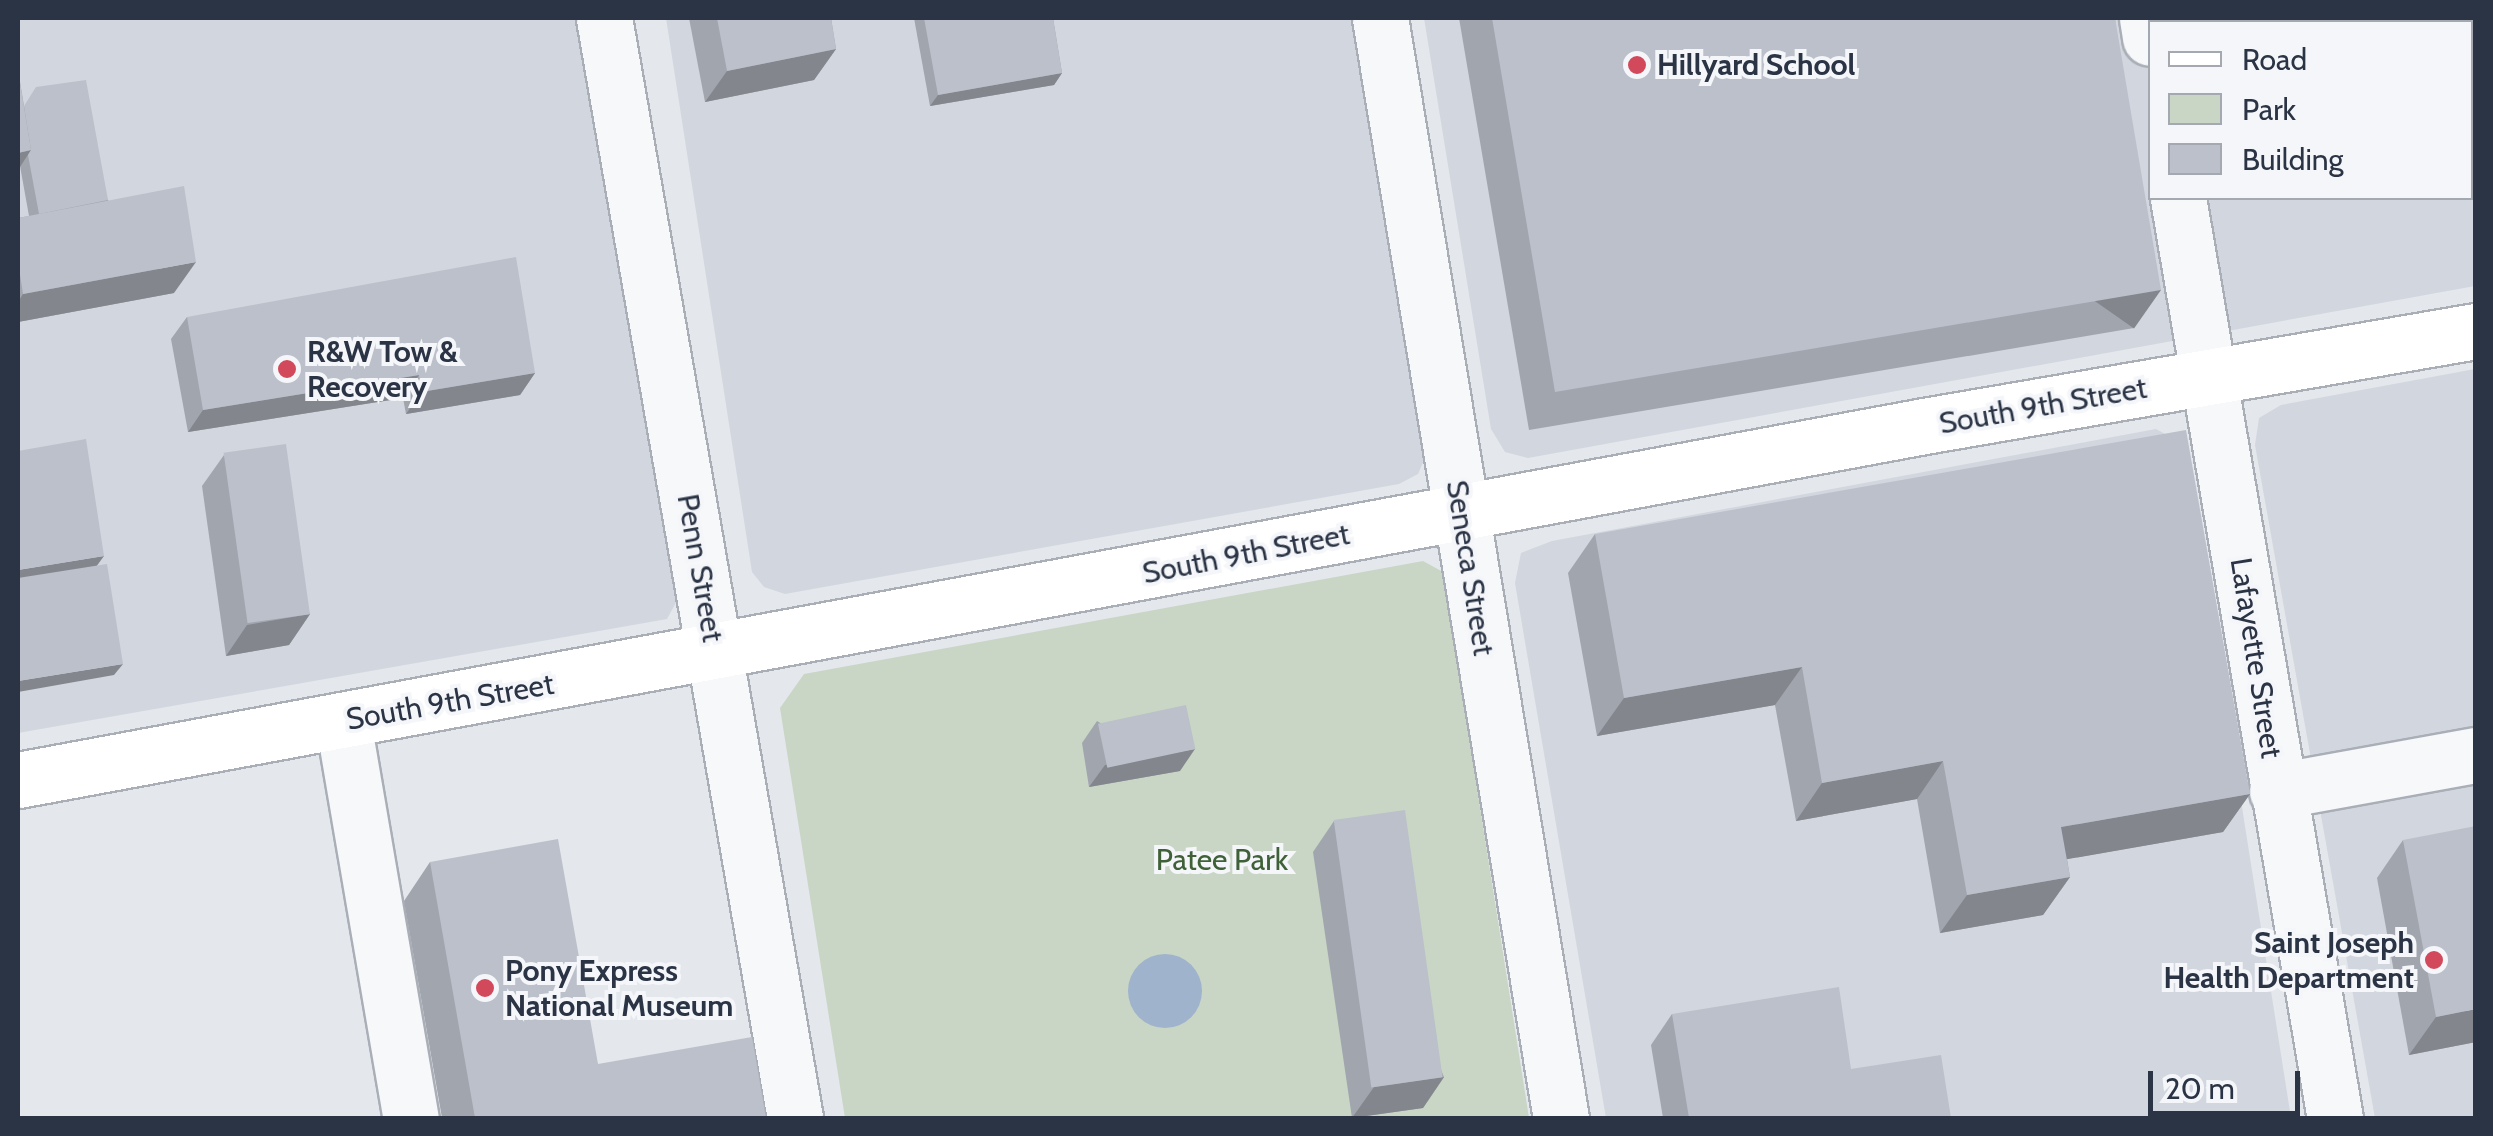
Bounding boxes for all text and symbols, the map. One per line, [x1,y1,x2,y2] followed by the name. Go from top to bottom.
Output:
[2148,20,2473,200] legend
[2242,41,2307,78] text: Road
[1657,47,1856,83] place label: Hillyard School
[1626,54,1648,76] marker: Hillyard School
[2242,91,2296,128] text: Park
[2242,141,2344,178] text: Building
[307,334,458,404] place label: R&W Tow & Recovery
[276,358,298,380] marker: R&W Tow & Recovery
[1936,370,2150,442] street label: South 9th Street
[1438,478,1502,658] street label: Seneca Street
[669,491,731,645] street label: Penn Street
[1139,516,1353,592] street label: South 9th Street
[2222,555,2290,761] street label: Lafayette Street
[343,666,557,738] street label: South 9th Street
[1156,842,1288,878] park label: Patee Park
[2163,925,2414,996] place label: Saint Joseph Health Department
[2423,949,2445,971] marker: Saint Joseph Health Department
[505,953,733,1024] place label: Pony Express National Museum
[474,977,496,999] marker: Pony Express National Museum
[2153,1051,2306,1113] scale bar
[2165,1070,2235,1107] text: 20 m

